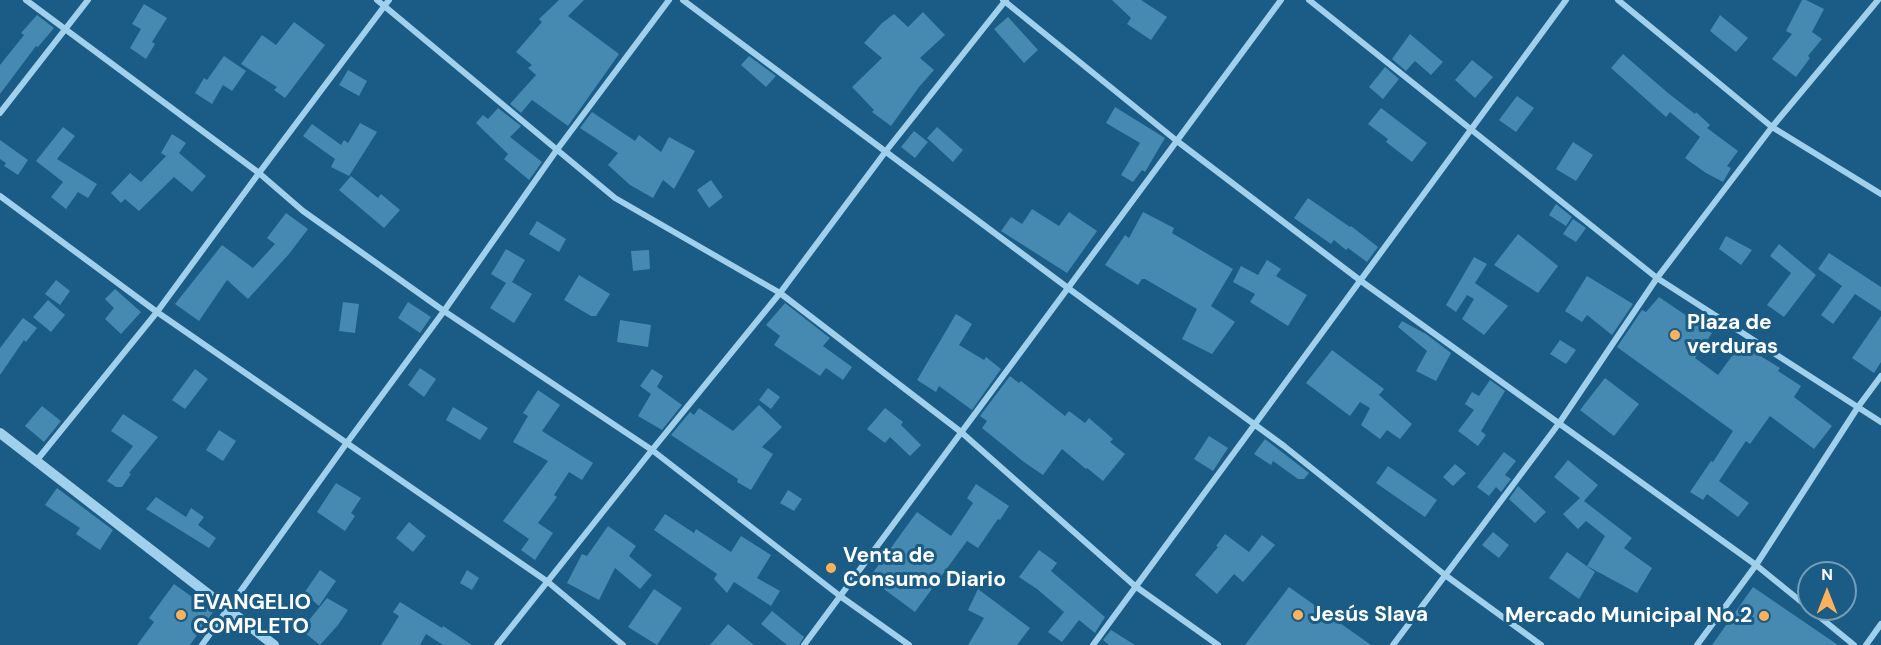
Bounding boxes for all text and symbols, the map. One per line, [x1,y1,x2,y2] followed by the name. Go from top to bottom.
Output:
[1687,310,1778,360] place label: Plaza de verduras
[1668,328,1682,342] marker: Plaza de verduras
[843,543,1006,593] place label: Venta de Consumo Diario
[824,561,838,575] marker: Venta de Consumo Diario
[1797,561,1857,621] north arrow
[1821,564,1833,585] text: N
[193,590,311,640] place label: EVANGELIO COMPLETO
[1310,602,1428,628] place label: Jesús Slava
[1505,603,1752,629] place label: Mercado Municipal No.2
[174,608,188,622] marker: EVANGELIO COMPLETO
[1291,608,1305,622] marker: Jesús Slava
[1757,609,1771,623] marker: Mercado Municipal No.2

